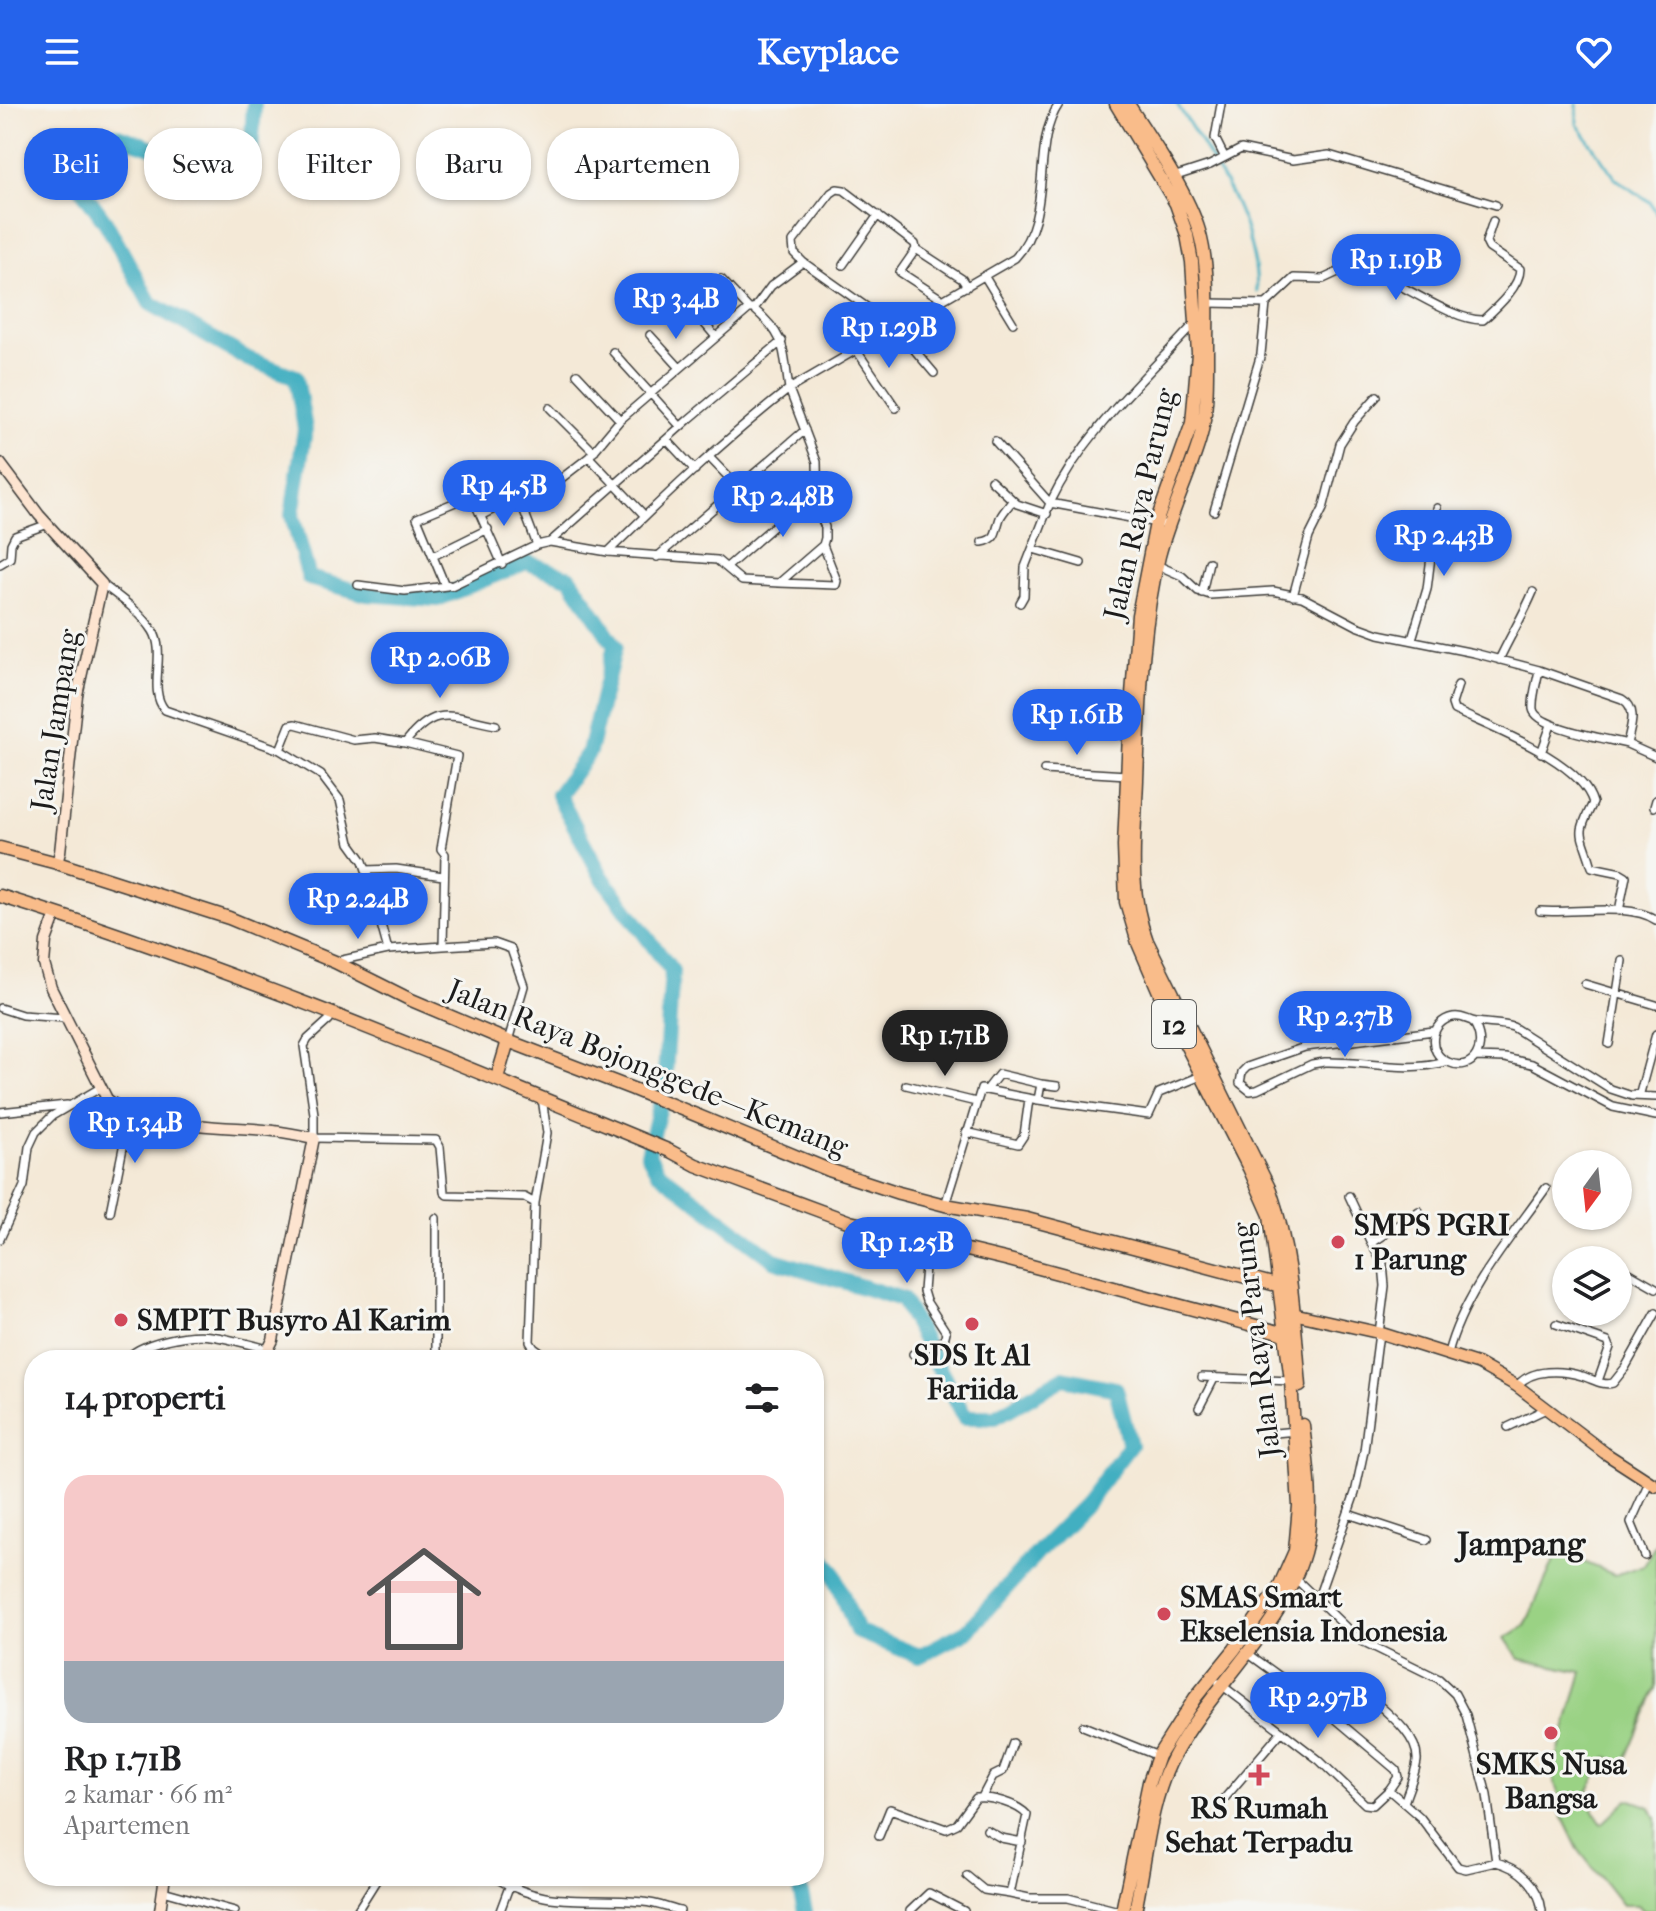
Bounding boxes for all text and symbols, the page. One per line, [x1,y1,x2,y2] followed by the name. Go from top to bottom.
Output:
[40,30,84,74] icon: menu
[1572,30,1616,74] icon: heart
[757,31,899,73] text: Keyplace
[24,128,128,200] chip: Beli
[144,128,262,200] chip: Sewa
[278,128,400,200] chip: Filter
[416,128,531,200] chip: Baru
[547,128,739,200] chip: Apartemen
[1313,234,1479,302] pin: Rp 1.19B
[1350,244,1442,275] text: Rp 1.19B
[602,273,750,341] pin: Rp 3.4B
[632,283,720,314] text: Rp 3.4B
[806,302,972,370] pin: Rp 1.29B
[841,312,937,343] text: Rp 1.29B
[1096,384,1184,625] street label: Jalan Raya Parung
[430,460,578,528] pin: Rp 4.5B
[461,470,547,501] text: Rp 4.5B
[700,471,866,539] pin: Rp 2.48B
[732,481,834,512] text: Rp 2.48B
[1361,510,1527,578] pin: Rp 2.43B
[1394,520,1494,551] text: Rp 2.43B
[24,626,87,815] street label: Jalan Jampang
[357,632,523,700] pin: Rp 2.06B
[389,642,491,673] text: Rp 2.06B
[994,689,1160,757] pin: Rp 1.61B
[1031,699,1123,730] text: Rp 1.61B
[275,873,441,941] pin: Rp 2.24B
[307,883,409,914] text: Rp 2.24B
[441,971,854,1165] street label: Jalan Raya Bojonggede—Kemang
[1262,991,1428,1059] pin: Rp 2.37B
[1152,1000,1196,1048] road number: 12
[1296,1001,1394,1032] text: Rp 2.37B
[862,1010,1028,1078] pin: Rp 1.71B
[900,1020,990,1051] text: Rp 1.71B
[52,1097,218,1165] pin: Rp 1.34B
[87,1107,183,1138] text: Rp 1.34B
[1552,1150,1632,1230] north arrow
[1552,1150,1632,1326] map controls
[1354,1208,1510,1277] place label: SMPS PGRI 1 Parung
[824,1217,990,1285] pin: Rp 1.25B
[1225,1219,1289,1462] street label: Jalan Raya Parung
[860,1227,954,1258] text: Rp 1.25B
[1329,1233,1347,1251] marker: SMPS PGRI 1 Parung
[1552,1246,1632,1326] button: layers
[137,1303,452,1338] place label: SMPIT Busyro Al Karim
[112,1311,130,1329] marker: SMPIT Busyro Al Karim
[963,1315,981,1333] marker: SDS It Al Fariida
[914,1338,1031,1407] place label: SDS It Al Fariida
[740,1376,784,1420] icon: filters
[64,1378,225,1418] text: 14 properti
[1454,1524,1586,1564] district label: Jampang
[352,1527,496,1671] icon: home
[1180,1580,1447,1649] place label: SMAS Smart Ekselensia Indonesia
[1155,1605,1173,1623] marker: SMAS Smart Ekselensia Indonesia
[1235,1672,1401,1740] pin: Rp 2.97B
[1268,1682,1368,1713] text: Rp 2.97B
[1542,1724,1560,1742] marker: SMKS Nusa Bangsa
[64,1739,182,1779] text: Rp 1.71B
[1476,1747,1627,1816] place label: SMKS Nusa Bangsa
[1248,1764,1270,1786] marker: RS Rumah Sehat Terpadu
[64,1779,232,1810] text: 2 kamar · 66 m²
[1165,1791,1354,1860] place label: RS Rumah Sehat Terpadu
[64,1810,190,1841] text: Apartemen

